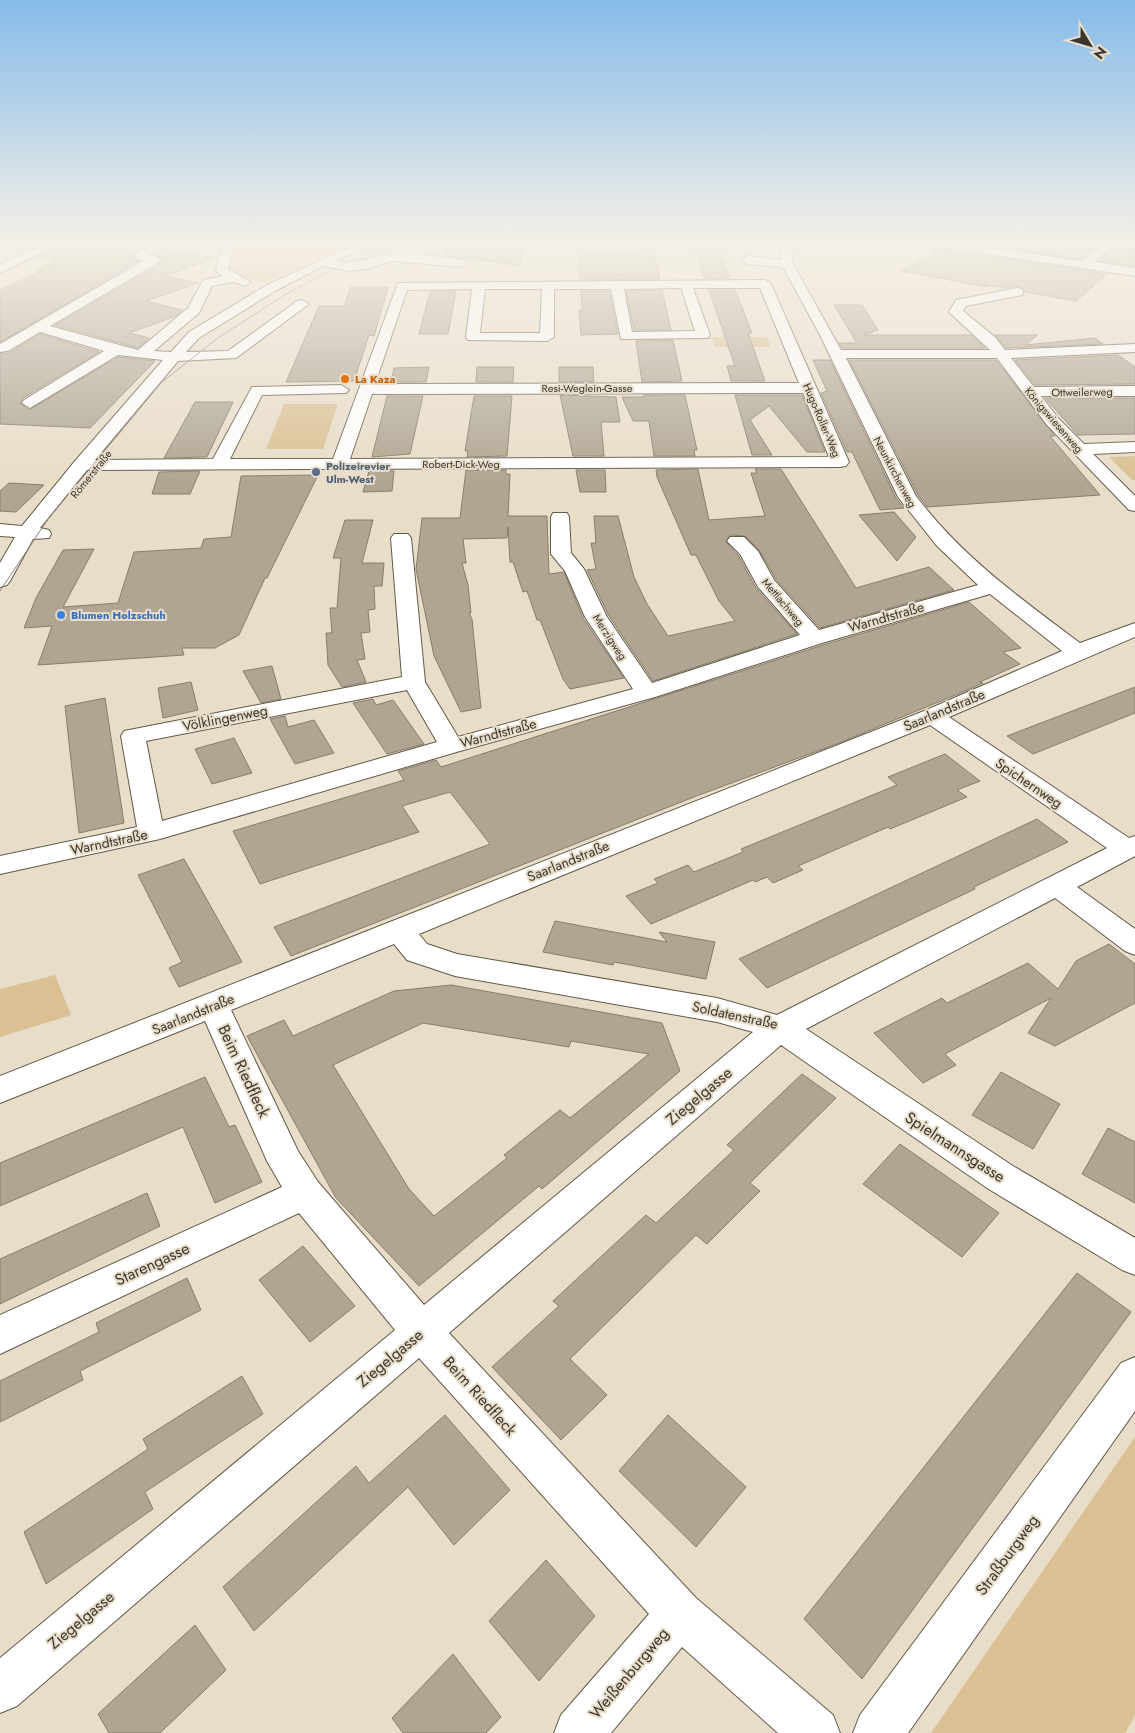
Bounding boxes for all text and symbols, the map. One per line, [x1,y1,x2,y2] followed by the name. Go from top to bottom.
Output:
[1065,20,1115,70] north arrow
[1089,42,1112,64] text: N
[355,371,395,387] place label: La Kaza
[339,373,351,385] marker: La Kaza
[542,380,633,396] street label: Resi-Weglein-Gasse
[799,380,845,460] street label: Hugo-Roller-Weg
[1051,383,1113,401] street label: Ottweilerweg
[1021,384,1087,456] street label: Königswiesenweg
[869,433,921,511] street label: Neunkirchenweg
[66,446,116,502] street label: Römerstraße
[422,456,500,472] street label: Robert-Dick-Weg
[326,458,391,487] place label: Polizeirevier Ulm-West
[310,466,322,478] marker: Polizeirevier Ulm-West
[758,575,808,629] street label: Mettlachweg
[846,597,926,637] street label: Warndtstraße
[71,607,166,623] place label: Blumen Holzschuh
[55,609,67,621] marker: Blumen Holzschuh
[589,611,631,663] street label: Merzigweg
[900,684,988,736] street label: Saarlandstraße
[181,700,269,736] street label: Völklingenweg
[458,713,538,753] street label: Warndtstraße
[991,753,1067,813] street label: Spichernweg
[69,824,149,860] street label: Warndtstraße
[524,835,612,887] street label: Saarlandstraße
[149,988,237,1040] street label: Saarlandstraße
[690,996,780,1034] street label: Soldatenstraße
[212,1021,276,1122] street label: Beim Riedfleck
[661,1061,737,1131] street label: Ziegelgasse
[900,1106,1010,1188] street label: Spielmannsgasse
[111,1237,193,1291] street label: Starengasse
[352,1323,428,1393] street label: Ziegelgasse
[438,1351,523,1442] street label: Beim Riedfleck
[970,1510,1044,1600] street label: Straßburgweg
[43,1585,119,1655] street label: Ziegelgasse
[584,1623,674,1723] street label: Weißenburgweg

